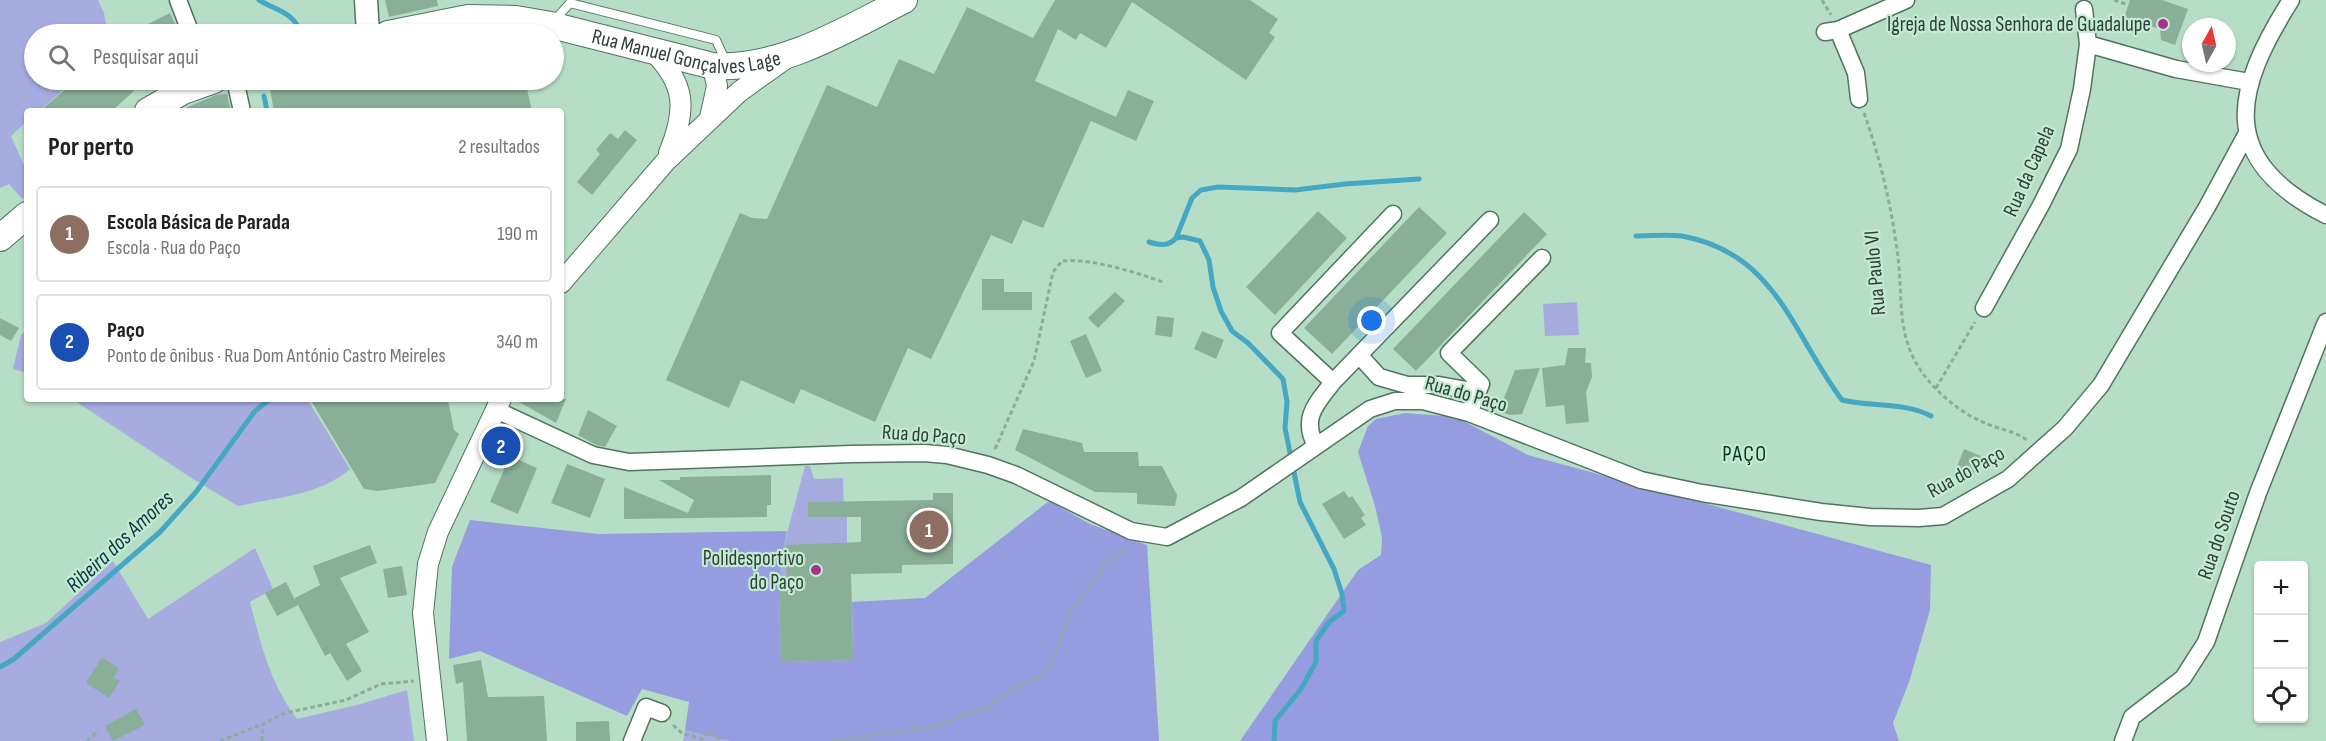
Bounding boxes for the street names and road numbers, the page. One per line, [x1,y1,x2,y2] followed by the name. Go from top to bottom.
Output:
[589,23,783,79] street label: Rua Manuel Gonçalves Lage
[1998,122,2060,220] street label: Rua da Capela
[1859,230,1891,316] street label: Rua Paulo VI
[1422,370,1510,418] street label: Rua do Paço
[881,420,967,450] street label: Rua do Paço
[1923,441,2009,503] street label: Rua do Paço
[2192,487,2246,583] street label: Rua do Souto

